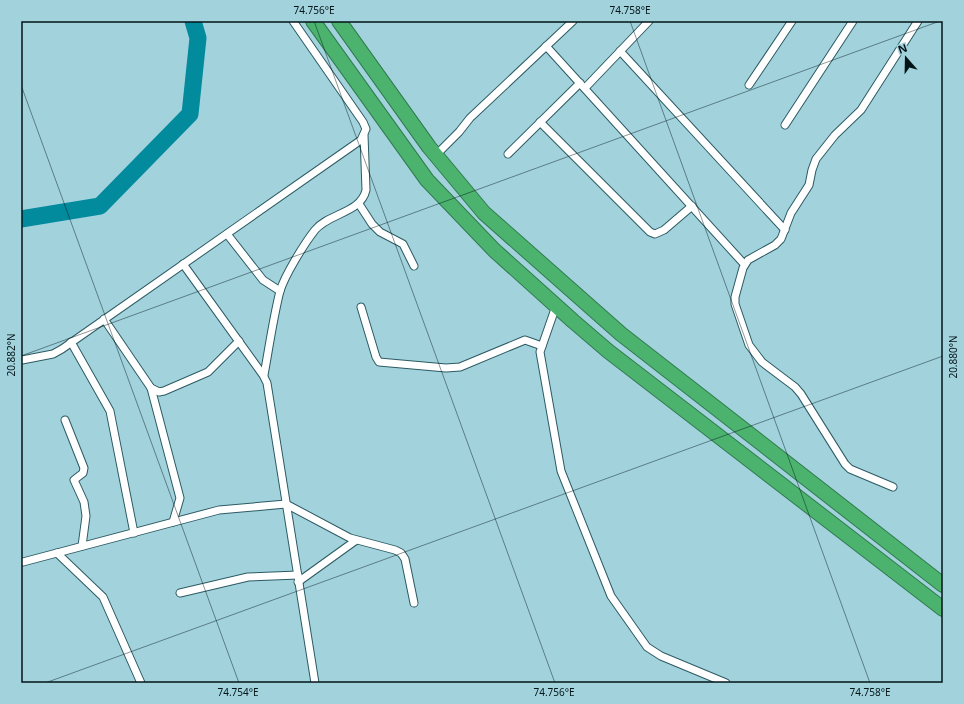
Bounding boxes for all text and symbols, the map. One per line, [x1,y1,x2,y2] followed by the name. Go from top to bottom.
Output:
[293,3,335,17] text: 74.756°E
[609,3,651,17] text: 74.758°E
[886,38,926,78] north arrow
[896,40,909,57] text: N
[4,333,18,377] text: 20.882°N
[946,335,960,379] text: 20.880°N
[217,685,259,699] text: 74.754°E
[533,685,575,699] text: 74.756°E
[849,685,891,699] text: 74.758°E

